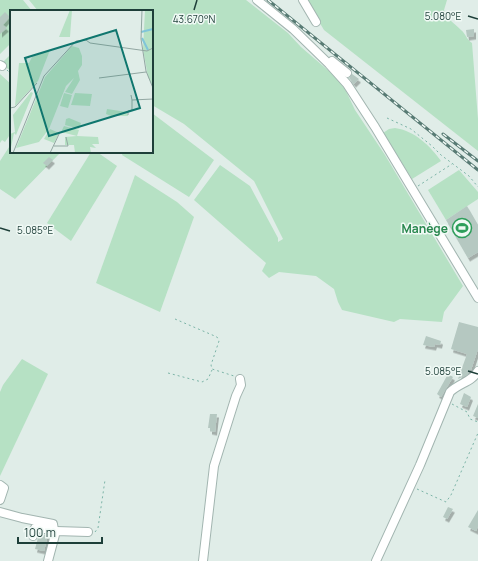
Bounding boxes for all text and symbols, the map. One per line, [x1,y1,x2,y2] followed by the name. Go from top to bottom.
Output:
[425,9,462,23] text: 5.080°E
[10,10,153,153] inset map
[173,12,215,26] text: 43.670°N
[451,217,473,239] sports icon: Manège
[401,220,448,237] place label: Manège
[17,223,53,237] text: 5.085°E
[425,364,461,378] text: 5.085°E
[18,519,102,545] scale bar
[24,524,56,541] text: 100 m

